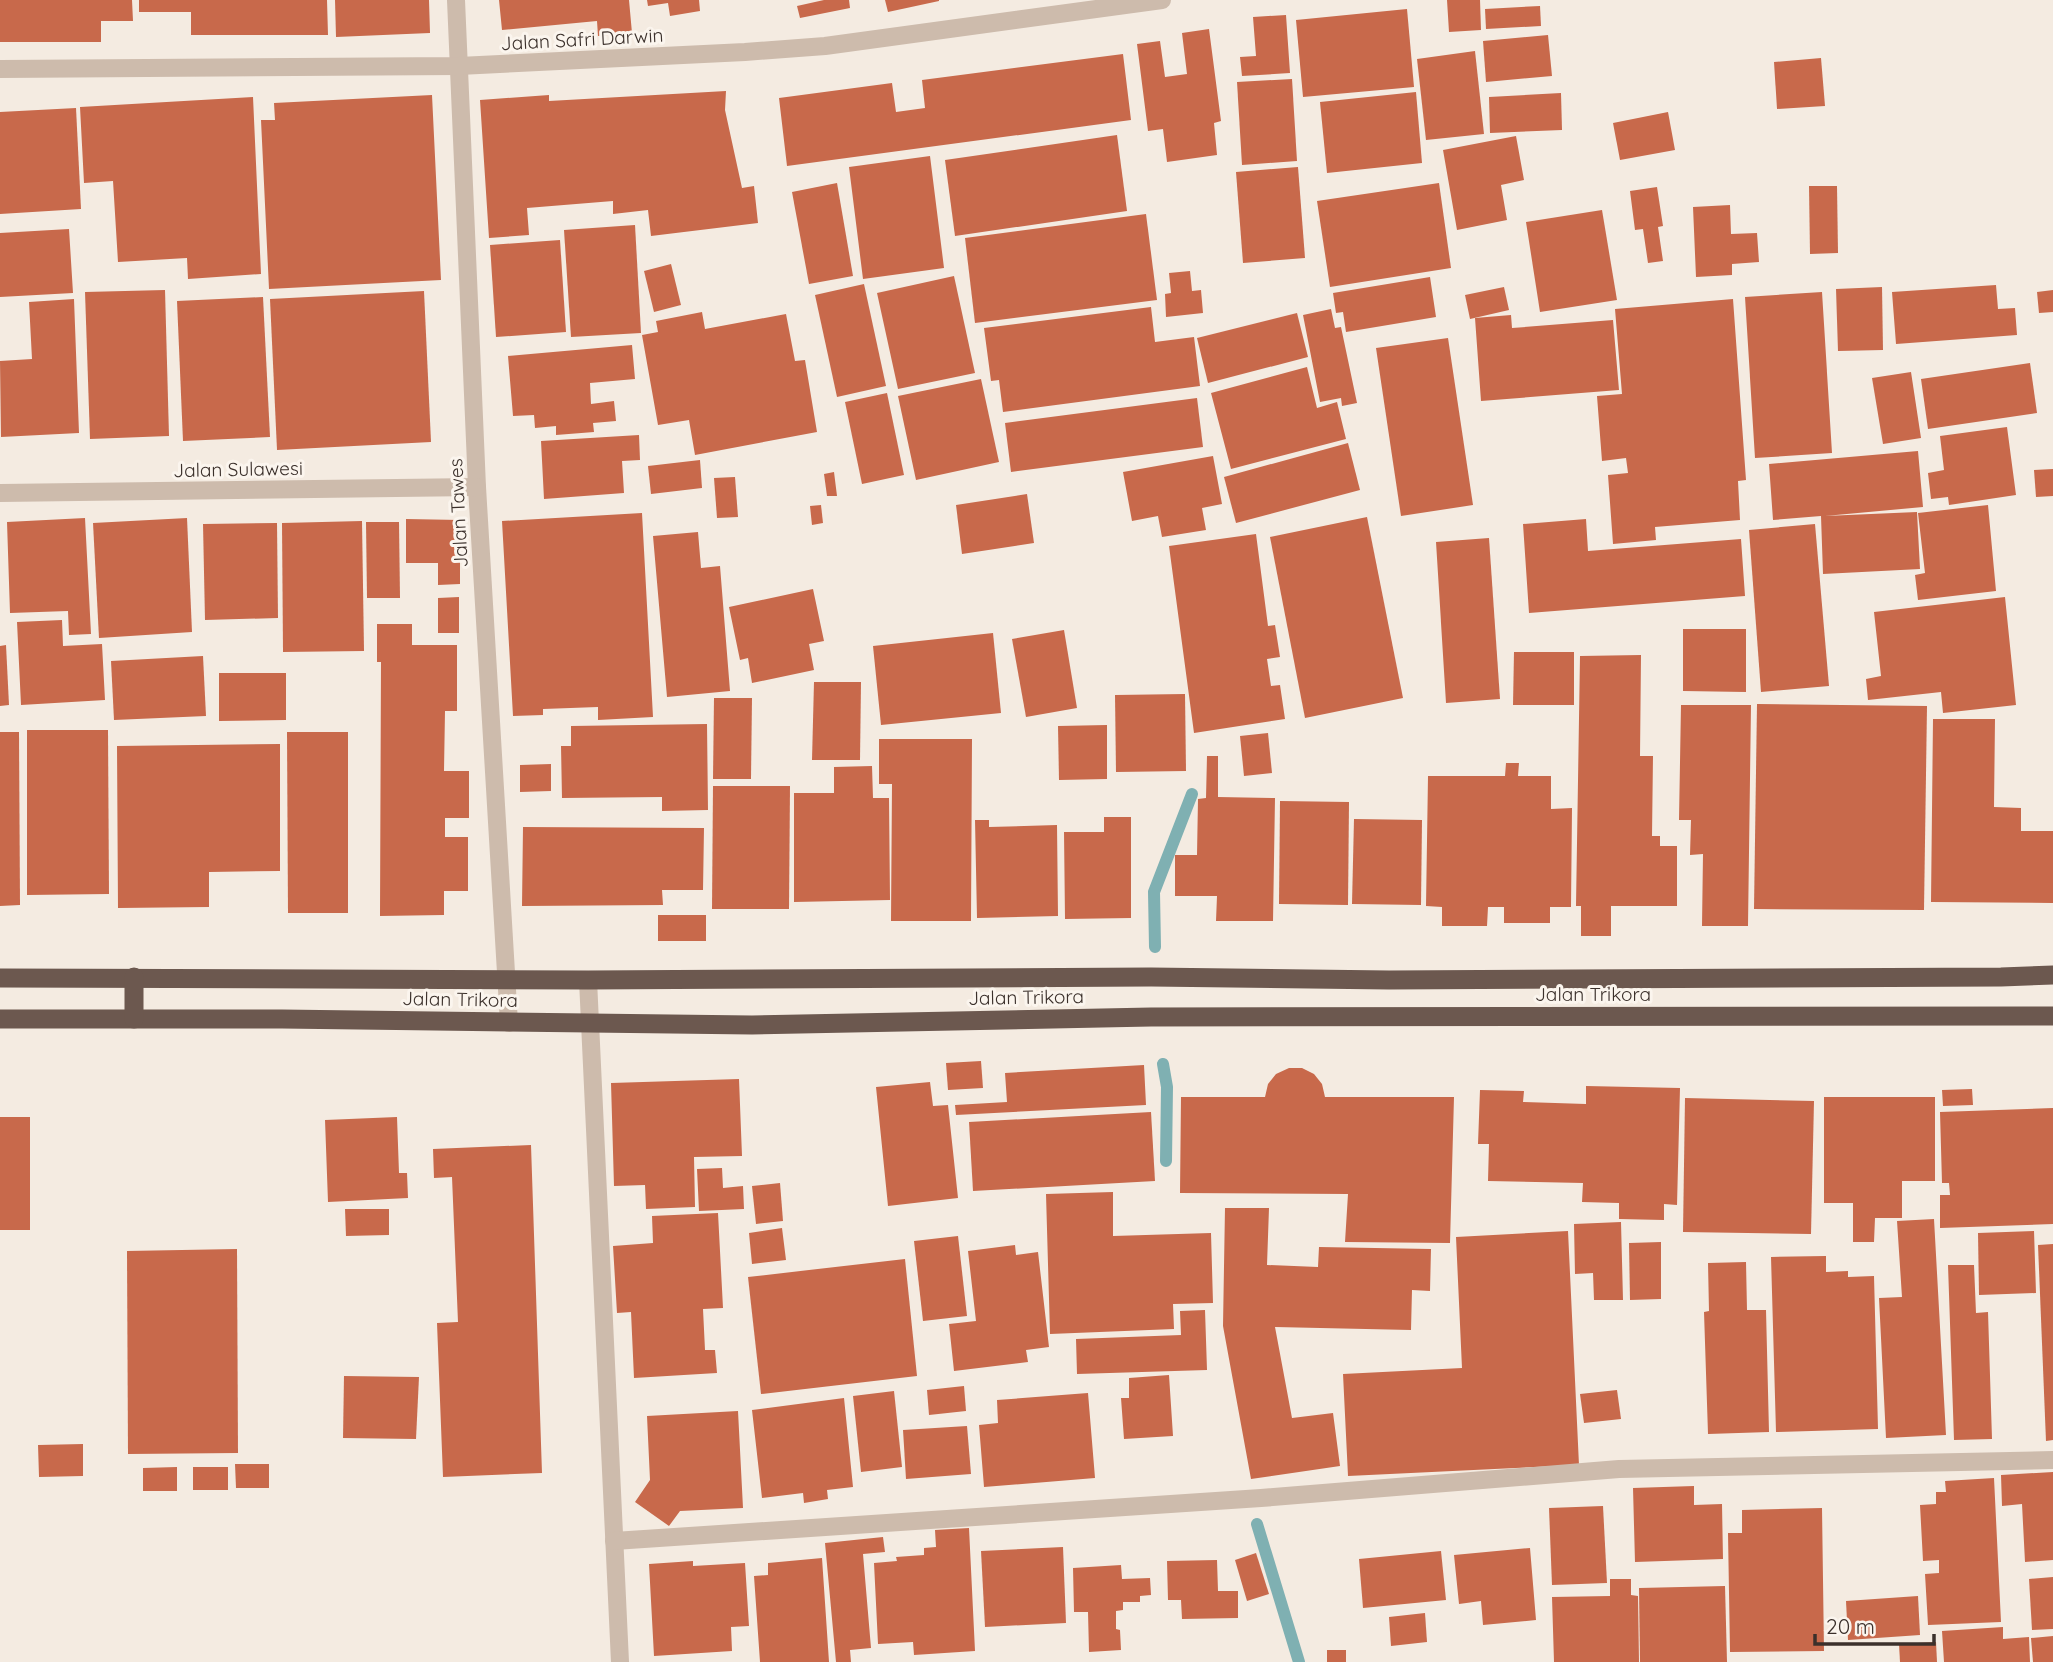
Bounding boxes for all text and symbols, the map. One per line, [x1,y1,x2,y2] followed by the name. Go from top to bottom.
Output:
[500,23,664,55] street label: Jalan Safri Darwin
[173,456,303,482] street label: Jalan Sulawesi
[443,458,473,568] street label: Jalan Tawes
[1535,982,1651,1006] street label: Jalan Trikora
[968,984,1084,1010] street label: Jalan Trikora
[402,986,518,1012] street label: Jalan Trikora
[1815,1602,1934,1646] scale bar
[1826,1613,1875,1639] text: 20 m

